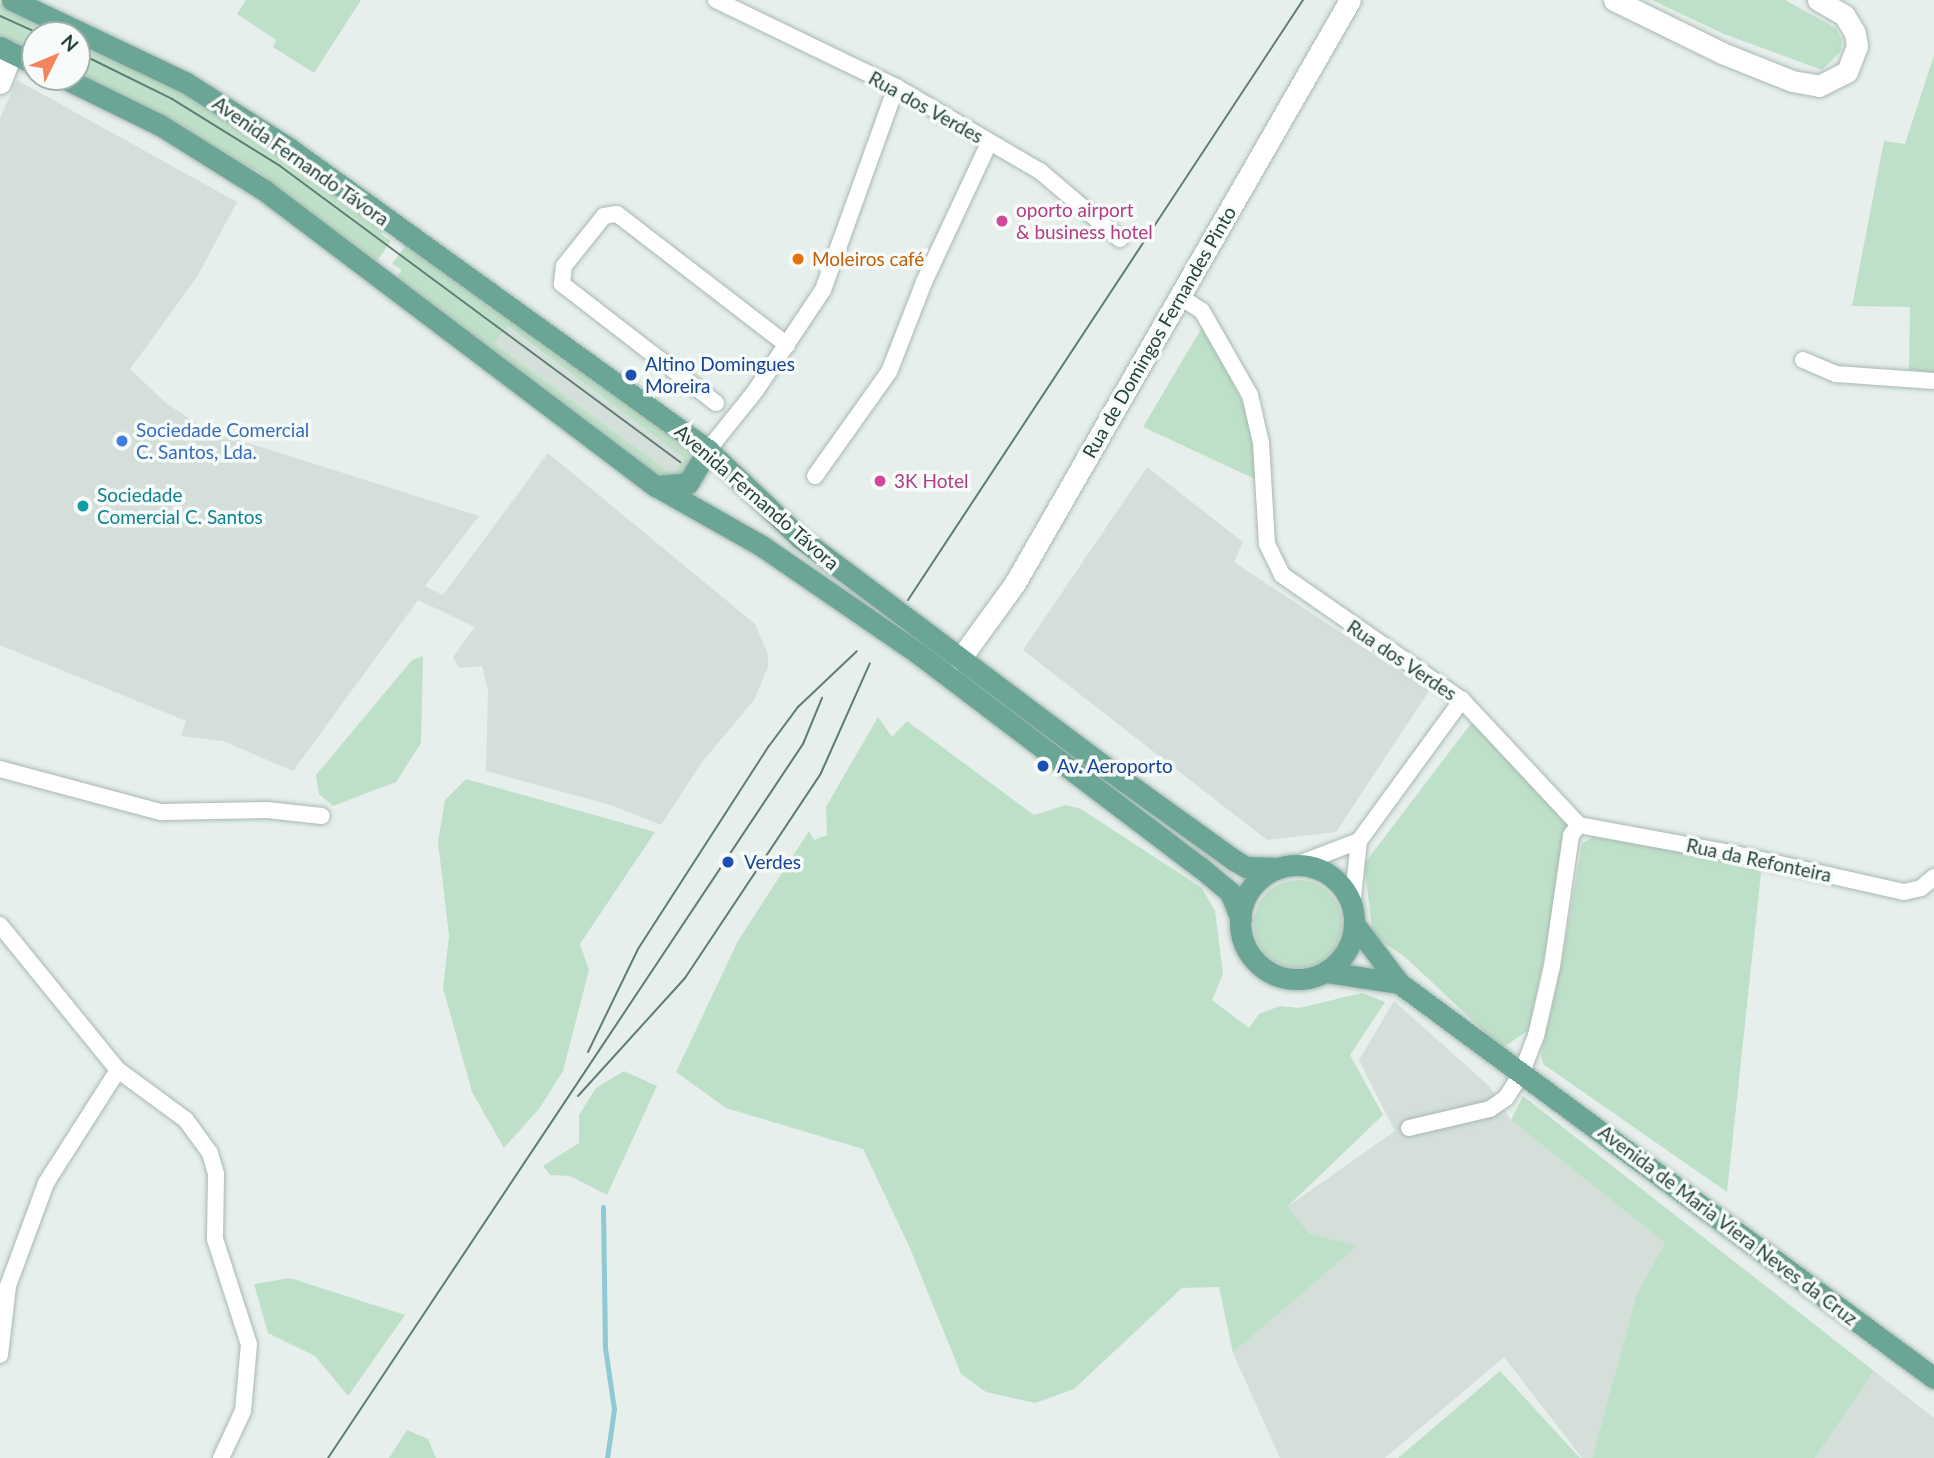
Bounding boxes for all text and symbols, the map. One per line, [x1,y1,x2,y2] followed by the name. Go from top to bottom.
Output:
[21,21,91,91] north arrow
[57,29,84,56] text: N
[865,66,987,148] street label: Rua dos Verdes
[208,91,394,231] street label: Avenida Fernando Távora
[1016,199,1153,243] place label: oporto airport & business hotel
[1077,202,1241,462] street label: Rua de Domingos Fernandes Pinto
[994,213,1010,229] marker: oporto airport & business hotel
[812,248,924,270] place label: Moleiros café
[790,251,806,267] marker: Moleiros café
[645,353,795,397] place label: Altino Domingues Moreira
[623,367,639,383] marker: Altino Domingues Moreira
[136,419,309,463] place label: Sociedade Comercial C. Santos, Lda.
[670,419,844,575] street label: Avenida Fernando Távora
[114,433,130,449] marker: Sociedade Comercial C. Santos, Lda.
[894,470,969,492] place label: 3K Hotel
[872,473,888,489] marker: 3K Hotel
[97,484,263,528] place label: Sociedade Comercial C. Santos
[75,498,91,514] marker: Sociedade Comercial C. Santos
[1343,615,1461,705] street label: Rua dos Verdes
[1057,755,1173,777] place label: Av. Aeroporto
[1035,758,1051,774] marker: Av. Aeroporto
[1684,833,1834,887] street label: Rua da Refonteira
[744,851,801,873] place label: Verdes
[718,852,738,872] marker: Verdes
[1594,1120,1862,1330] street label: Avenida de Maria Viera Neves da Cruz

